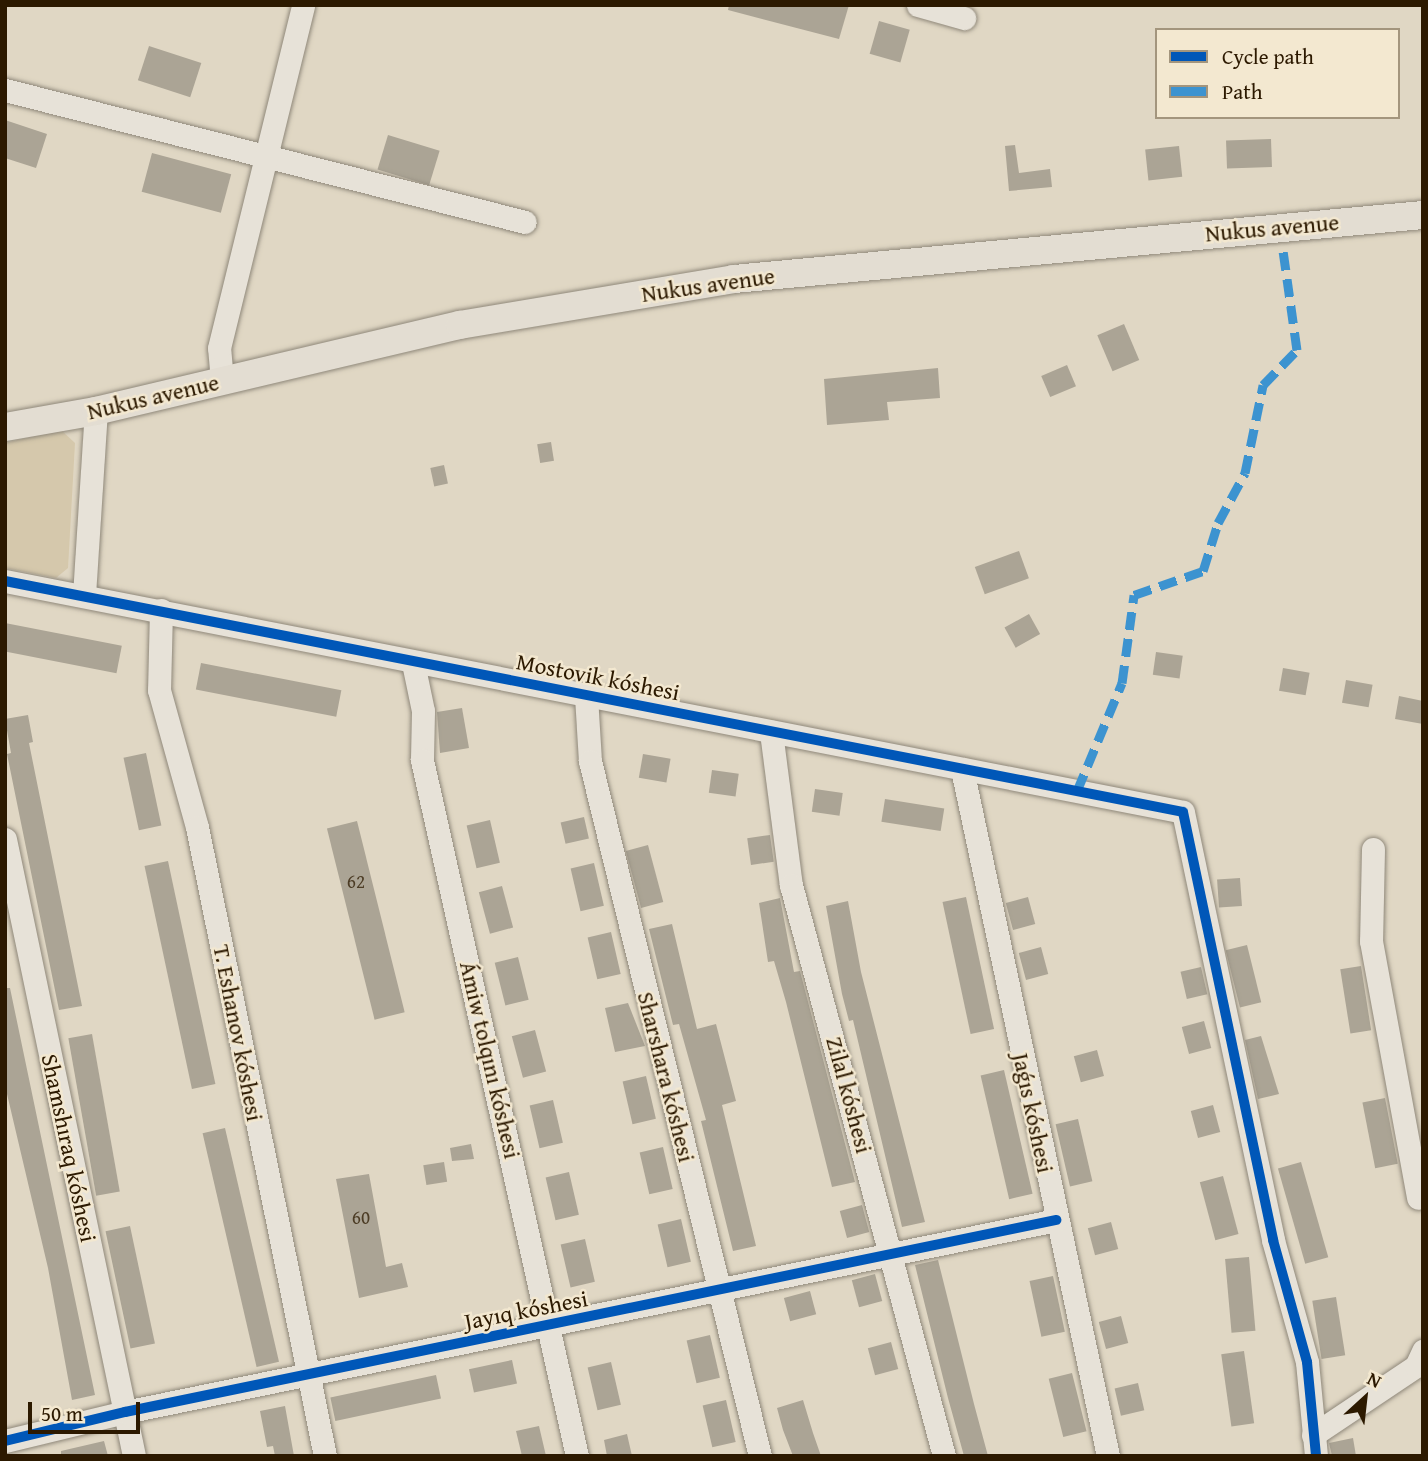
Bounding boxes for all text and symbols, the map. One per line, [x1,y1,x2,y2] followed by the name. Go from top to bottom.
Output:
[1155,28,1400,119] legend
[1222,41,1314,72] text: Cycle path
[1222,76,1262,107] text: Path
[1204,208,1340,248] street label: Nukus avenue
[640,262,776,308] street label: Nukus avenue
[85,368,221,426] street label: Nukus avenue
[514,648,682,706] street label: Mostovik kóshesi
[347,871,365,893] house number: 62
[207,942,269,1124] street label: T. Eshanov kóshesi
[454,959,526,1161] street label: Ámiw tolqını kóshesi
[632,989,700,1165] street label: Sharshara kóshesi
[820,1034,878,1156] street label: Zilal kóshesi
[1007,1050,1059,1176] street label: Jaǵıs kóshesi
[36,1051,102,1245] street label: Shamshıraq kóshesi
[352,1207,370,1229] house number: 60
[462,1285,590,1335] street label: Jayıq kóshesi
[1330,1363,1400,1433] north arrow
[1363,1364,1387,1395] text: N
[32,1388,144,1432] scale bar
[41,1398,83,1429] text: 50 m

